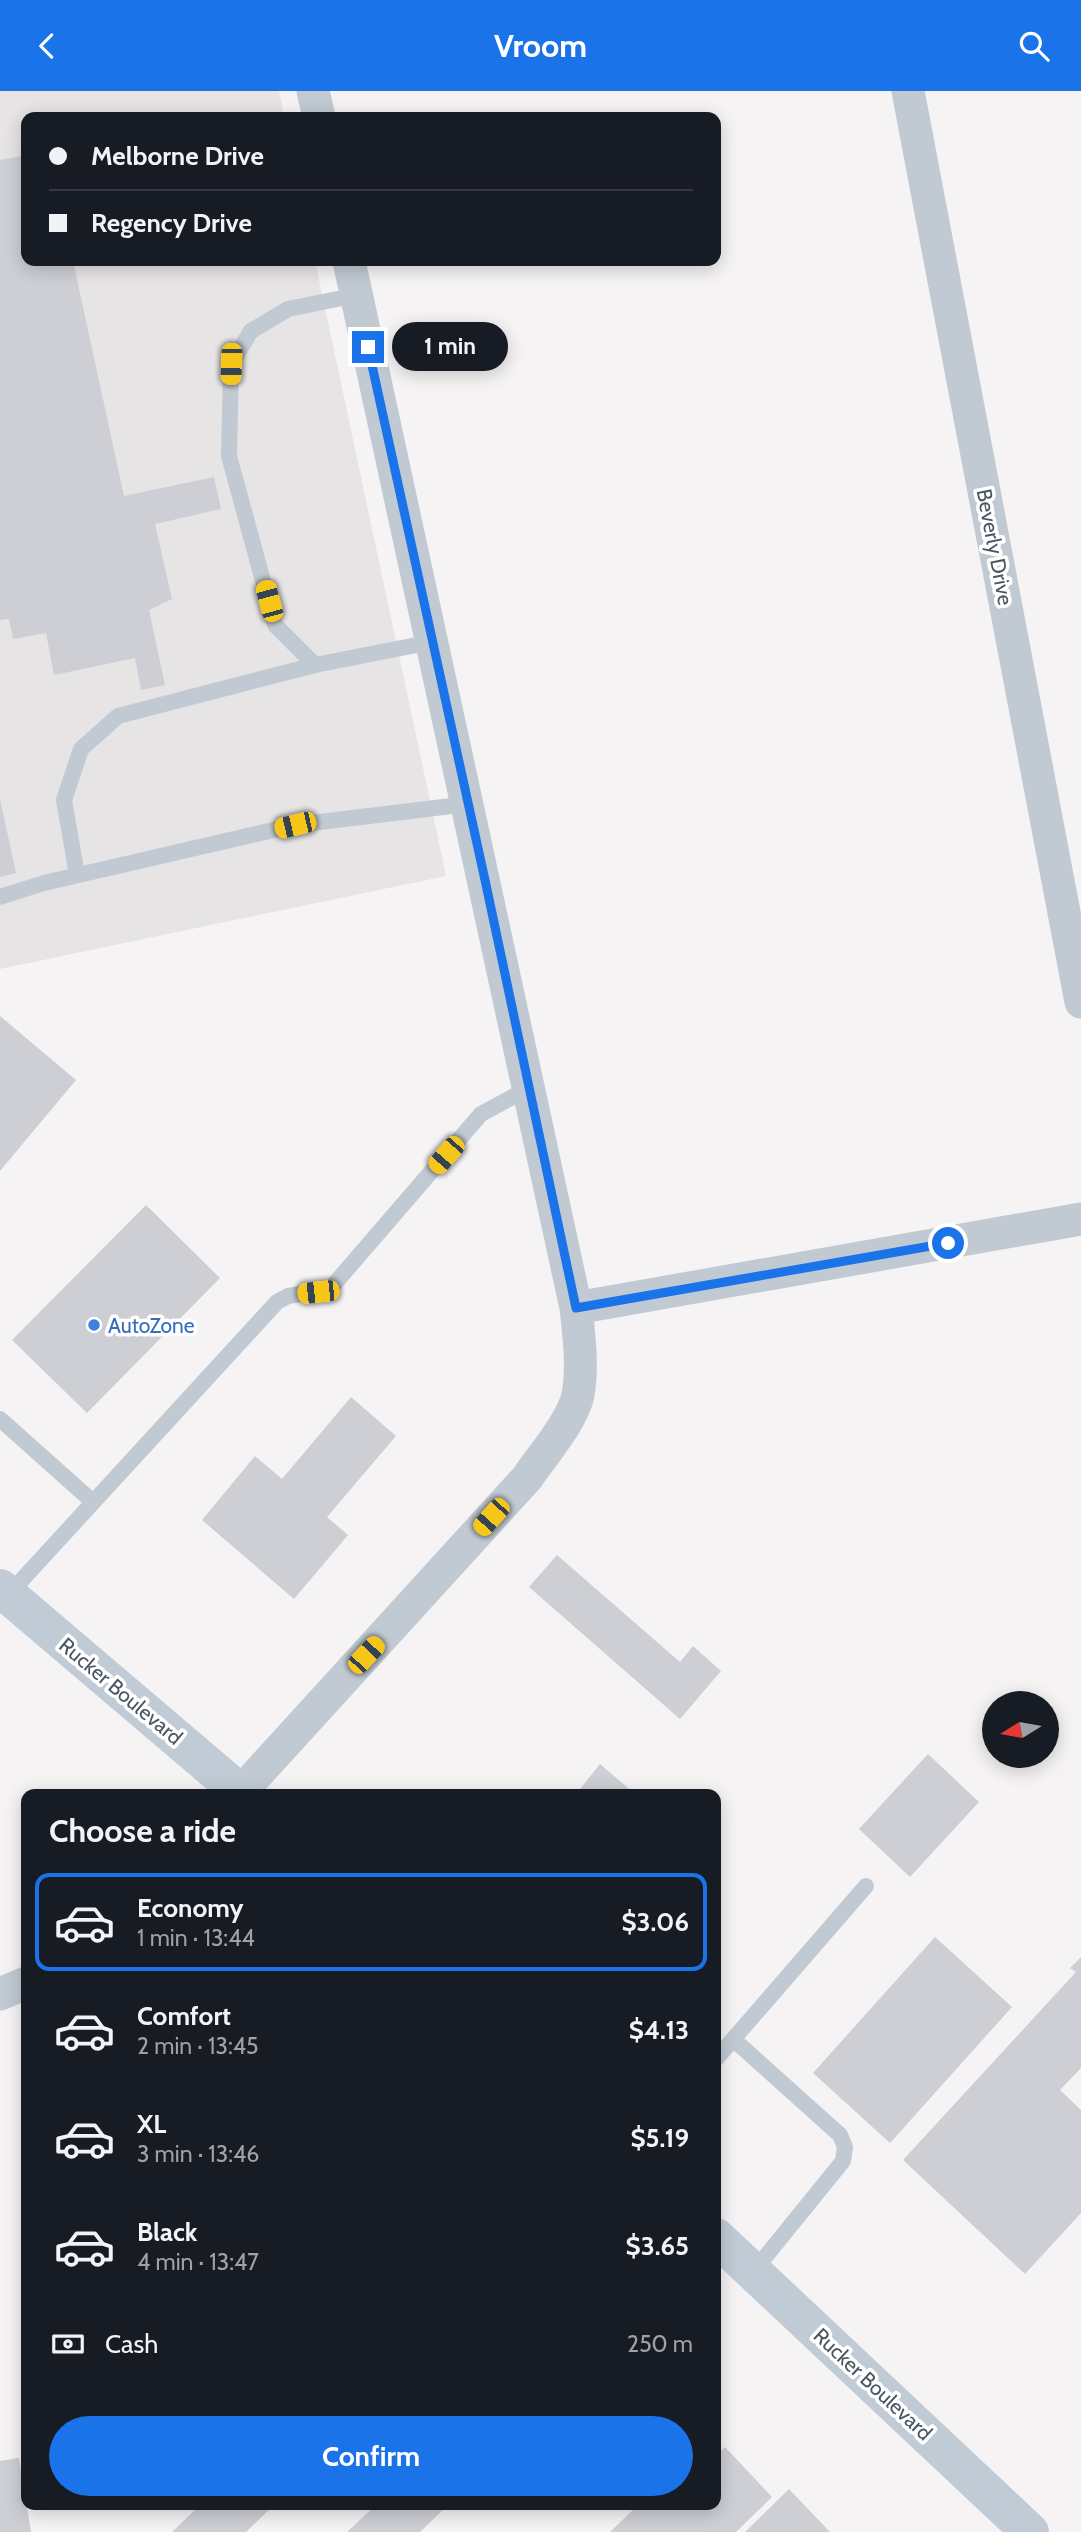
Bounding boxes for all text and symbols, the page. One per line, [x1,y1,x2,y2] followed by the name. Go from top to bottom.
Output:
[494,26,587,65] text: Vroom
[28,27,66,65] icon: back
[1015,27,1053,65] icon: search
[91,140,264,172] text: Melborne Drive
[91,207,252,239] text: Regency Drive
[392,323,508,371] callout: 1 min
[352,331,384,363] route end
[424,332,476,360] text: 1 min
[220,343,243,385] car
[971,487,1019,608] street label: Beverly Drive
[254,578,285,624] car
[273,810,318,840] car
[425,1132,468,1178] car
[932,1227,964,1259] route start
[297,1279,340,1305] car
[108,1313,195,1338] place label: AutoZone
[86,1317,102,1333] marker: AutoZone
[470,1494,513,1540] car
[54,1632,188,1750] street label: Rucker Boulevard
[344,1632,389,1678] car
[982,1691,1059,1767] north arrow
[982,1691,1059,1768] map controls
[49,1811,236,1850] text: Choose a ride
[53,1891,116,1954] icon: car
[137,1892,243,1924] text: Economy
[621,1906,689,1938] text: $3.06
[137,1924,255,1952] text: 1 min · 13:44
[53,1999,116,2062] icon: car
[137,2000,231,2032] text: Comfort
[629,2014,689,2046] text: $4.13
[137,2032,258,2060] text: 2 min · 13:45
[53,2107,116,2170] icon: car
[137,2108,166,2140] text: XL
[630,2122,689,2154] text: $5.19
[137,2140,259,2168] text: 3 min · 13:46
[53,2215,116,2278] icon: car
[137,2216,197,2248] text: Black
[626,2230,689,2262] text: $3.65
[137,2248,259,2276] text: 4 min · 13:47
[809,2323,937,2445] street label: Rucker Boulevard
[49,2325,87,2363] icon: cash
[105,2328,158,2360] text: Cash
[627,2330,693,2358] text: 250 m
[49,2416,693,2496] button: Confirm

